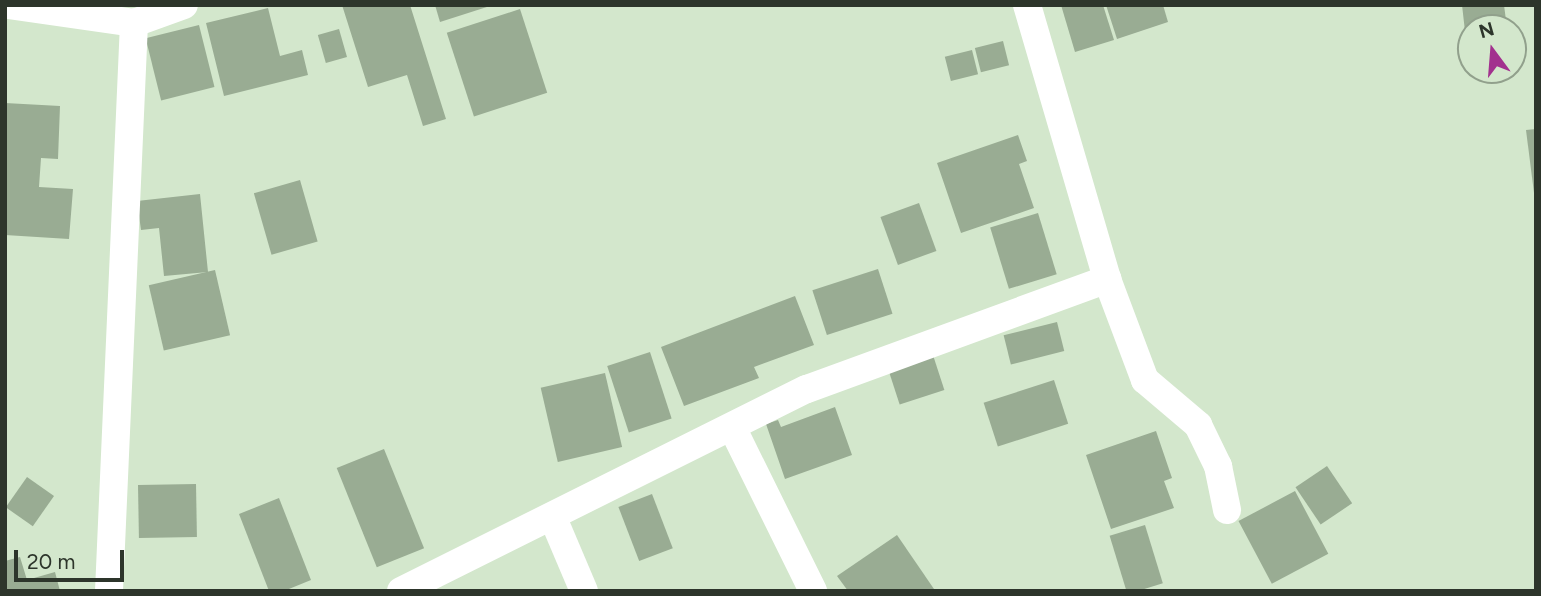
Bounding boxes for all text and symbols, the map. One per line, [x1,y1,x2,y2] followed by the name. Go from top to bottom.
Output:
[1457,14,1527,84] north arrow
[1476,17,1497,43] text: N
[18,536,128,580] scale bar
[27,549,75,574] text: 20 m

